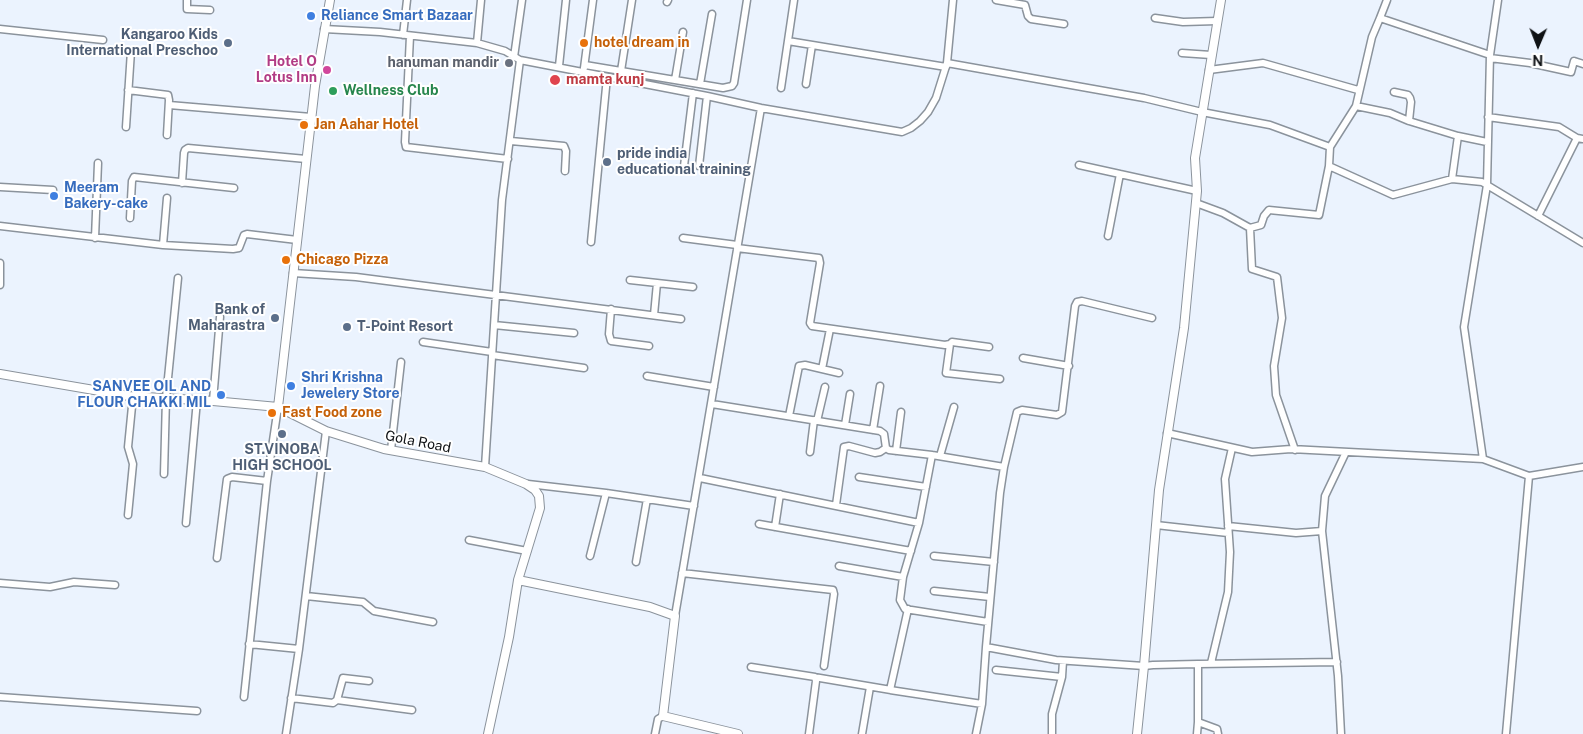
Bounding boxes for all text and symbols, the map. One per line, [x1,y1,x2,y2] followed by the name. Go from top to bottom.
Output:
[321,8,473,24] place label: Reliance Smart Bazaar
[305,10,317,22] marker: Reliance Smart Bazaar
[1513,20,1563,70] north arrow
[66,27,218,59] place label: Kangaroo Kids International Preschoo
[594,35,690,51] place label: hotel dream in
[222,37,234,49] marker: Kangaroo Kids International Preschoo
[578,37,590,49] marker: hotel dream in
[1532,52,1543,68] text: N
[256,54,317,86] place label: Hotel O Lotus Inn
[387,55,499,71] place label: hanuman mandir
[503,57,515,69] marker: hanuman mandir
[321,64,333,76] marker: Hotel O Lotus Inn
[566,72,644,88] place label: mamta kunj
[548,73,562,87] marker: mamta kunj
[343,83,438,99] place label: Wellness Club
[327,85,339,97] marker: Wellness Club
[314,117,419,133] place label: Jan Aahar Hotel
[298,119,310,131] marker: Jan Aahar Hotel
[617,146,751,178] place label: pride india educational training
[601,156,613,168] marker: pride india educational training
[64,180,148,212] place label: Meeram Bakery-cake
[48,190,60,202] marker: Meeram Bakery-cake
[296,252,389,268] place label: Chicago Pizza
[280,254,292,266] marker: Chicago Pizza
[188,302,265,334] place label: Bank of Maharastra
[269,312,281,324] marker: Bank of Maharastra
[357,319,453,335] place label: T-Point Resort
[341,321,353,333] marker: T-Point Resort
[301,370,400,402] place label: Shri Krishna Jewelery Store
[77,379,211,412] place label: SANVEE OIL AND FLOUR CHAKKI MIL
[285,380,297,392] marker: Shri Krishna Jewelery Store
[215,389,227,401] marker: SANVEE OIL AND FLOUR CHAKKI MIL
[282,405,382,421] place label: Fast Food zone
[266,407,278,419] marker: Fast Food zone
[384,427,452,457] street label: Gola Road
[276,428,288,440] marker: ST.VINOBA HIGH SCHOOL
[232,442,332,474] place label: ST.VINOBA HIGH SCHOOL

